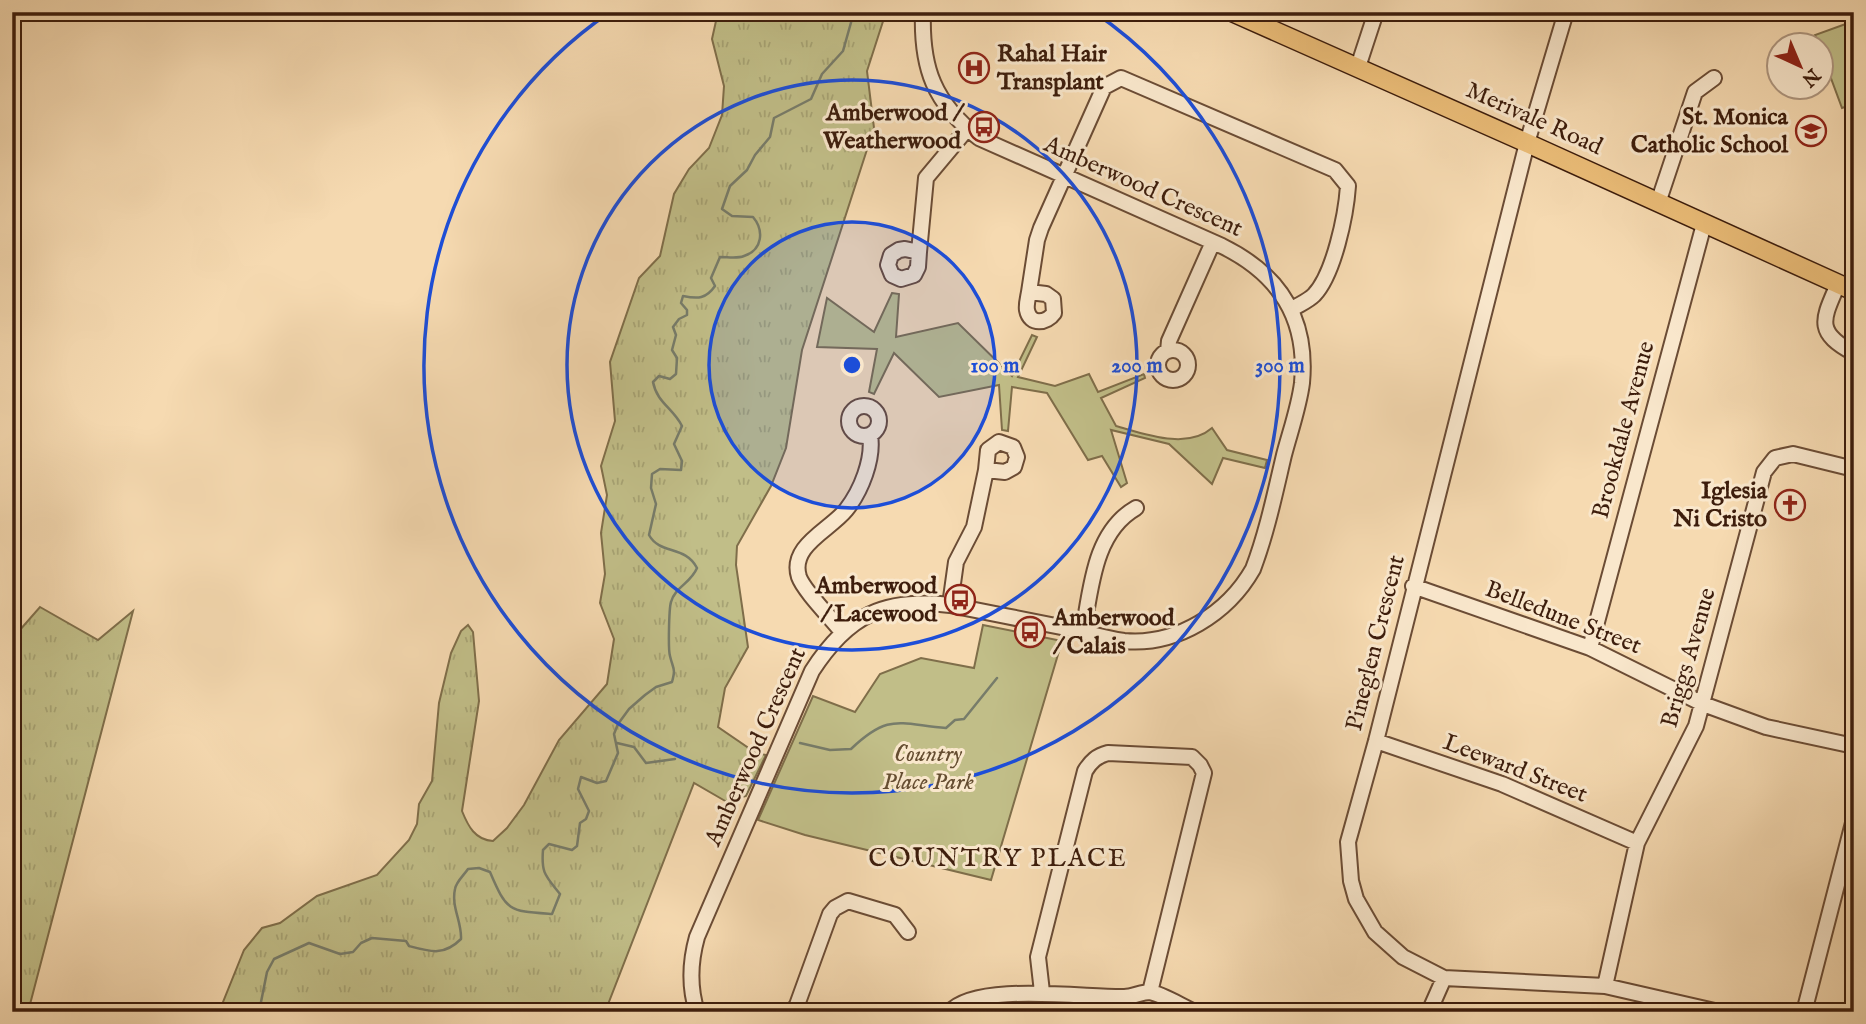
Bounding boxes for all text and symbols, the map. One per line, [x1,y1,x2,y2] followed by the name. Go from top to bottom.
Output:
[1764,32,1834,102] north arrow
[996,39,1107,98] place label: Rahal Hair Transplant
[957,51,991,85] hospital icon: Rahal Hair Transplant
[1796,62,1825,92] text: N
[1461,75,1607,163] street label: Merivale Road
[822,98,966,157] place label: Amberwood / Weatherwood
[1631,102,1789,161] place label: St. Monica Catholic School
[967,110,1001,144] bus stop icon: Amberwood / Weatherwood
[1794,114,1828,148] school or university icon: St. Monica Catholic School
[1038,129,1247,245] street label: Amberwood Crescent
[1585,338,1663,522] street label: Brookdale Avenue
[840,353,864,377] centre of rings
[970,353,1020,380] text: 100 m
[1111,353,1163,380] text: 200 m
[1255,353,1305,380] text: 300 m
[1672,476,1768,535] place label: Iglesia Ni Cristo
[1773,488,1807,522] church icon: Iglesia Ni Cristo
[1339,552,1413,734] street label: Pineglen Crescent
[814,571,938,630] place label: Amberwood / Lacewood
[1480,574,1646,662] street label: Belledune Street
[943,583,977,617] bus stop icon: Amberwood / Lacewood
[1654,584,1724,732] street label: Briggs Avenue
[1052,603,1176,662] place label: Amberwood / Calais
[1013,615,1047,649] bus stop icon: Amberwood / Calais
[698,643,814,852] street label: Amberwood Crescent
[1439,727,1591,811] street label: Leeward Street
[882,739,974,798] park label: Country Place Park
[868,842,1128,875] district label: COUNTRY PLACE

